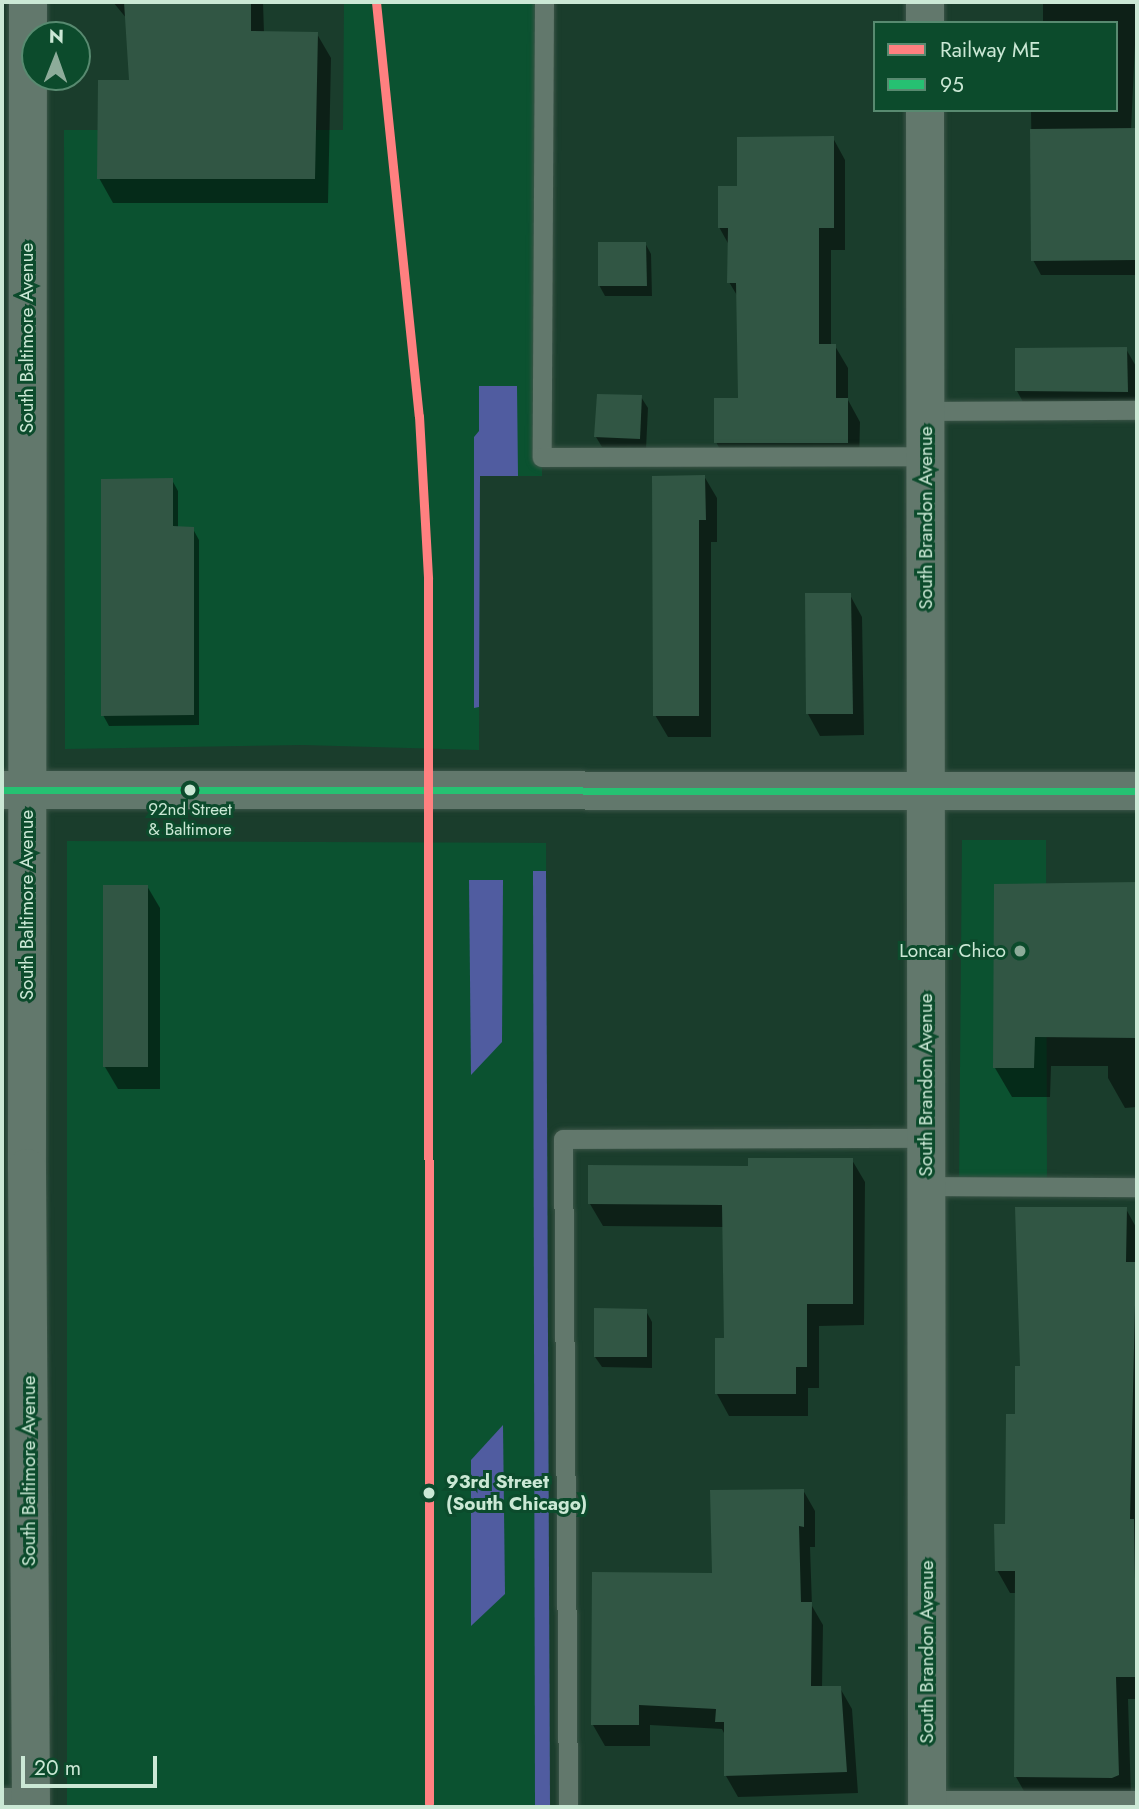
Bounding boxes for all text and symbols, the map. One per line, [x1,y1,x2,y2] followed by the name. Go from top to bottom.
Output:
[21,21,91,91] north arrow
[873,21,1118,112] legend
[49,23,64,50] text: N
[940,35,1041,65] text: Railway ME
[940,70,964,100] text: 95
[16,243,38,433] street label: South Baltimore Avenue
[915,426,937,610] street label: South Brandon Avenue
[183,783,197,797] marker: 92nd Street & Baltimore
[148,800,232,840] place label: 92nd Street & Baltimore
[16,810,38,1000] street label: South Baltimore Avenue
[899,940,1006,962] place label: Loncar Chico
[1012,943,1028,959] marker: Loncar Chico
[915,993,937,1177] street label: South Brandon Avenue
[18,1376,40,1566] street label: South Baltimore Avenue
[446,1471,587,1515] place label: 93rd Street (South Chicago)
[418,1482,440,1504] marker: 93rd Street (South Chicago)
[916,1560,938,1744] street label: South Brandon Avenue
[24,1742,161,1786] scale bar
[34,1753,81,1783] text: 20 m

